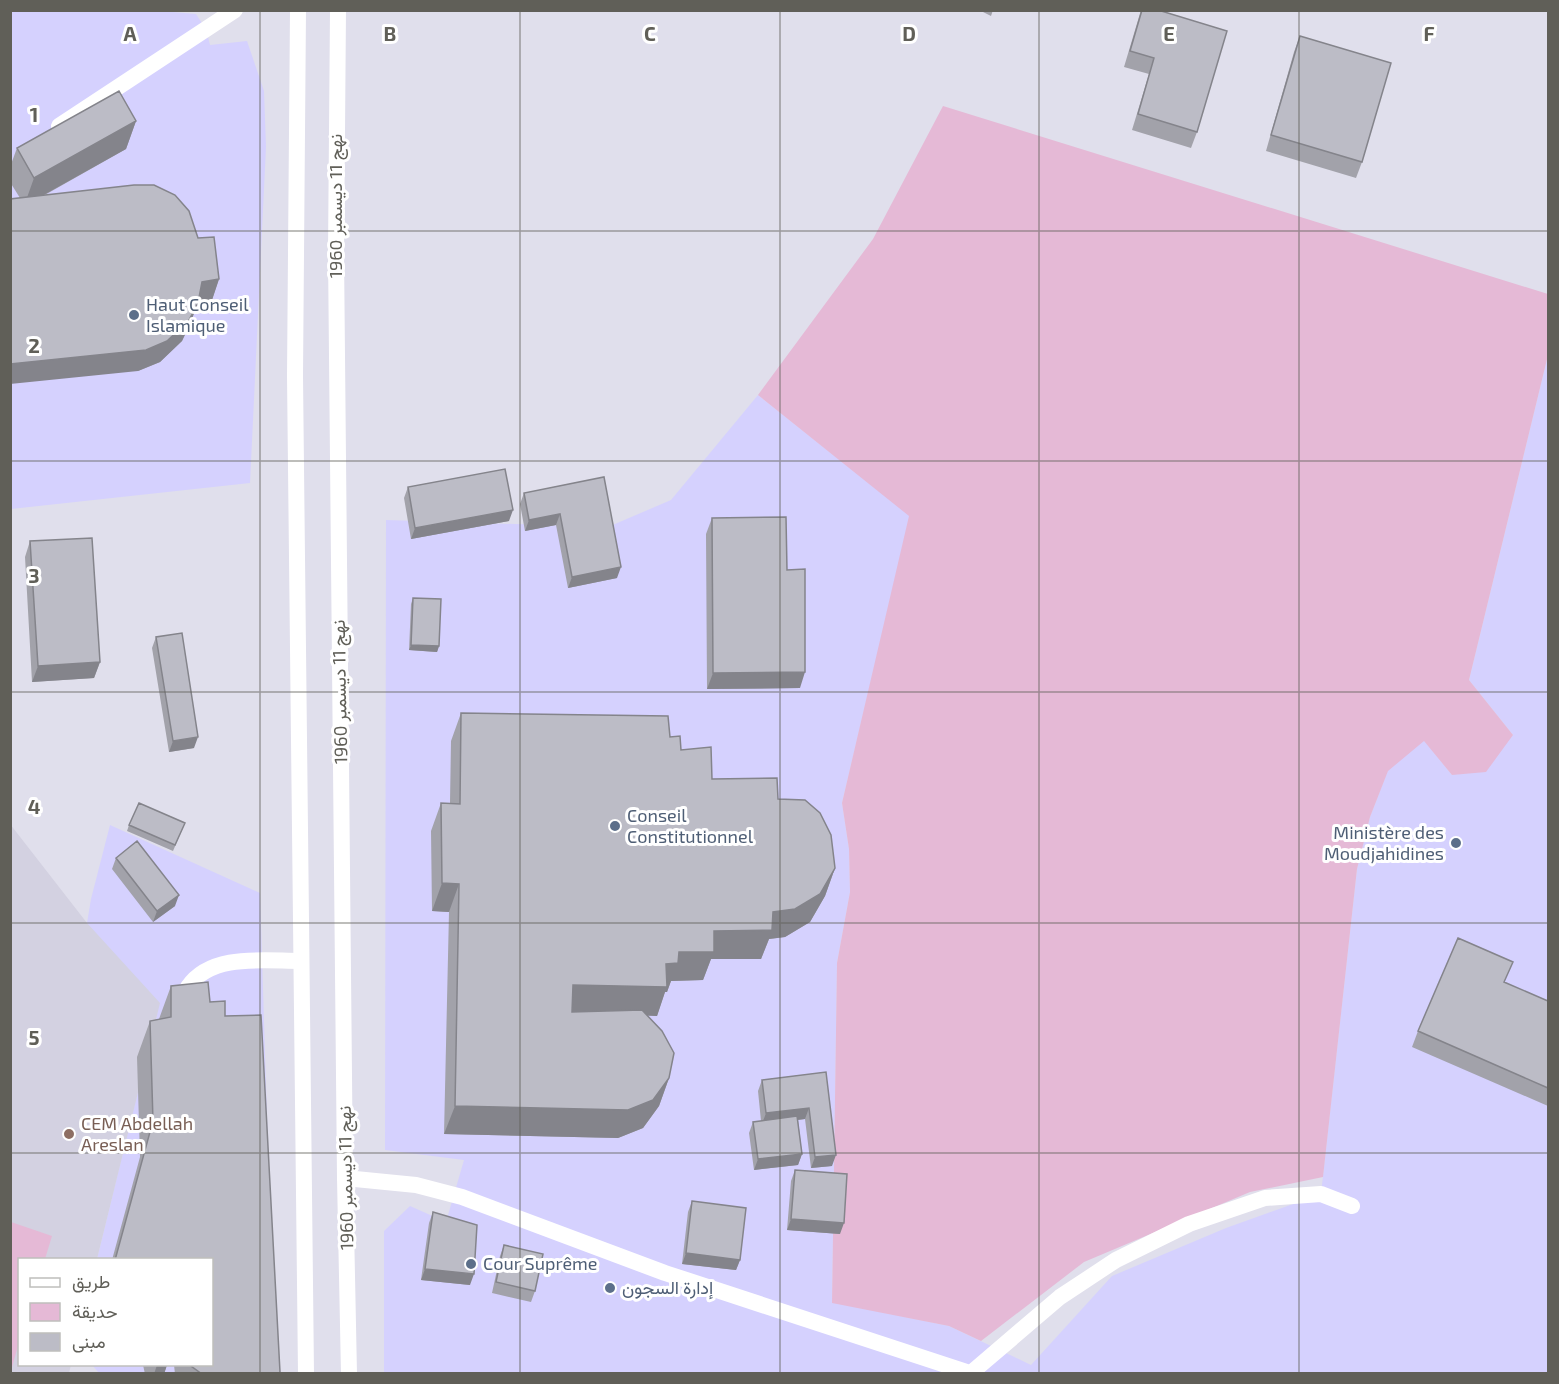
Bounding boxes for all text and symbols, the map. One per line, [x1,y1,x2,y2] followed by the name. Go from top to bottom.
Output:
[123,21,137,45] text: A
[384,21,396,45] text: B
[644,21,656,45] text: C
[902,21,916,45] text: D
[1163,21,1175,45] text: E
[1423,21,1435,45] text: F
[30,102,38,126] text: 1
[324,134,348,278] street label: نهج 11 ديسمبر 1960
[146,293,249,336] place label: Haut Conseil Islamique
[127,308,141,322] marker: Haut Conseil Islamique
[28,333,40,357] text: 2
[28,563,40,587] text: 3
[327,620,353,764] street label: نهج 11 ديسمبر 1960
[28,794,41,818] text: 4
[627,804,754,847] place label: Conseil Constitutionnel
[608,819,622,833] marker: Conseil Constitutionnel
[1324,821,1444,864] place label: Ministère des Moudjahidines
[1449,836,1463,850] marker: Ministère des Moudjahidines
[28,1025,40,1049] text: 5
[333,1106,359,1250] street label: نهج 11 ديسمبر 1960
[81,1112,193,1155] place label: CEM Abdellah Areslan
[62,1127,76,1141] marker: CEM Abdellah Areslan
[483,1252,597,1274] place label: Cour Suprême
[464,1257,478,1271] marker: Cour Suprême
[18,1258,213,1366] legend
[72,1270,110,1293] text: طريق
[622,1276,713,1300] place label: إدارة السجون
[603,1281,617,1295] marker: إدارة السجون
[72,1300,118,1322] text: حديقة
[72,1330,106,1353] text: مبنى

